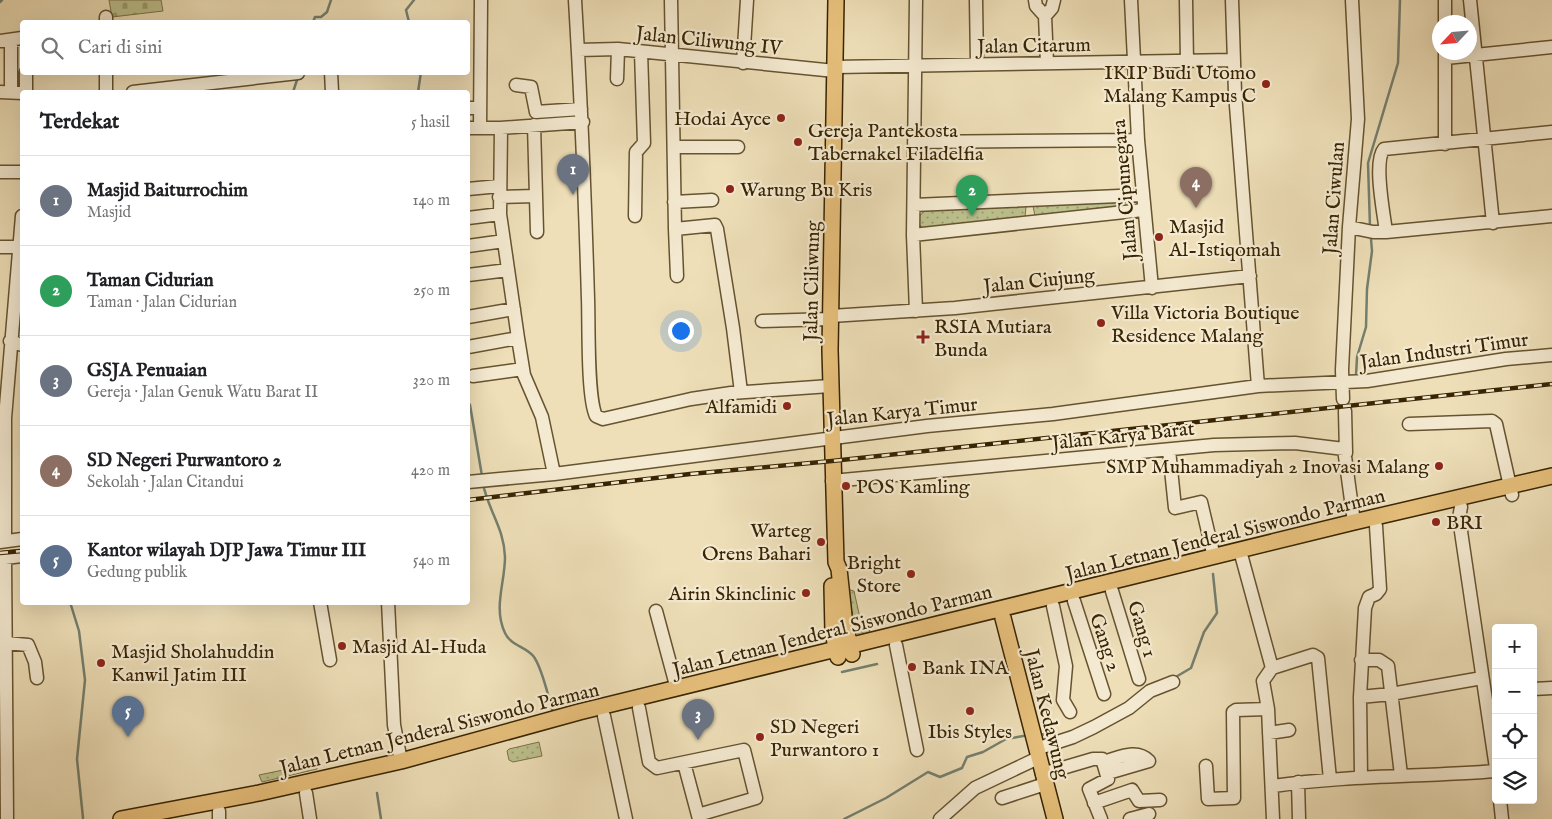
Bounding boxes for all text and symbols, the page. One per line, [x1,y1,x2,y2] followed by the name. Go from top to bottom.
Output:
[1432,15,1477,60] north arrow
[20,20,470,75] search box
[633,21,784,62] street label: Jalan Ciliwung IV
[975,33,1091,60] street label: Jalan Citarum
[38,34,66,62] icon: search
[78,36,162,60] text: Cari di sini
[1103,61,1256,109] place label: IKIP Budi Utomo Malang Kampus C
[1260,78,1272,90] marker: IKIP Budi Utomo Malang Kampus C
[674,107,771,132] place label: Hodai Ayce
[40,109,119,136] text: Terdekat
[775,112,787,124] marker: Hodai Ayce
[411,113,450,133] text: 5 hasil
[1107,118,1144,263] street label: Jalan Cipunegara
[808,119,984,167] place label: Gereja Pantekosta Tabernakel Filadelfia
[792,136,804,148] marker: Gereja Pantekosta Tabernakel Filadelfia
[1318,140,1351,257] street label: Jalan Ciwulan
[557,154,589,195] pin: 1
[1180,167,1212,208] pin: 4
[956,175,988,216] pin: 2
[740,178,872,203] place label: Warung Bu Kris
[87,179,248,203] text: Masjid Baiturrochim
[724,183,736,195] marker: Warung Bu Kris
[53,191,59,211] text: 1
[412,191,450,211] text: 140 m
[87,203,131,223] text: Masjid
[1168,215,1281,263] place label: Masjid Al-Istiqomah
[799,219,826,344] street label: Jalan Ciliwung
[1153,231,1165,243] marker: Masjid Al-Istiqomah
[980,263,1097,300] street label: Jalan Ciujung
[87,269,214,293] text: Taman Cidurian
[52,281,60,301] text: 2
[413,281,450,301] text: 250 m
[87,293,237,313] text: Taman · Jalan Cidurian
[1110,301,1299,349] place label: Villa Victoria Boutique Residence Malang
[934,315,1052,363] place label: RSIA Mutiara Bunda
[1095,317,1107,329] marker: Villa Victoria Boutique Residence Malang
[668,318,694,344] your location
[1357,327,1531,376] street label: Jalan Industri Timur
[916,330,930,344] marker: RSIA Mutiara Bunda
[87,359,207,383] text: GSJA Penuaian
[53,371,59,391] text: 3
[413,371,450,391] text: 320 m
[87,383,318,403] text: Gereja · Jalan Genuk Watu Barat II
[824,392,979,433] street label: Jalan Karya Timur
[704,395,777,420] place label: Alfamidi
[781,400,793,412] marker: Alfamidi
[1049,417,1196,457] street label: Jalan Karya Barat
[87,449,282,473] text: SD Negeri Purwantoro 2
[1106,455,1430,480] place label: SMP Muhammadiyah 2 Inovasi Malang
[1433,460,1445,472] marker: SMP Muhammadiyah 2 Inovasi Malang
[52,461,60,481] text: 4
[411,461,450,481] text: 420 m
[87,473,244,493] text: Sekolah · Jalan Citandui
[856,475,971,500] place label: POS Kamling
[840,480,852,492] marker: POS Kamling
[1061,484,1388,588] street label: Jalan Letnan Jenderal Siswondo Parman
[1446,511,1483,536] place label: BRI
[1430,516,1442,528] marker: BRI
[702,519,812,567] place label: Warteg Orens Bahari
[815,536,827,548] marker: Warteg Orens Bahari
[87,539,366,563] text: Kantor wilayah DJP Jawa Timur III
[53,551,59,571] text: 5
[413,551,450,571] text: 540 m
[847,551,901,599] place label: Bright Store
[87,563,187,583] text: Gedung publik
[905,568,917,580] marker: Bright Store
[668,580,995,684] street label: Jalan Letnan Jenderal Siswondo Parman
[668,582,796,607] place label: Airin Skinclinic
[800,587,812,599] marker: Airin Skinclinic
[1121,598,1162,661] street label: Gang 1
[1083,610,1126,675] street label: Gang 2
[1492,624,1537,804] map controls
[1492,624,1537,669] button: +
[352,635,487,660] place label: Masjid Al-Huda
[111,640,275,688] place label: Masjid Sholahuddin Kanwil Jatim III
[336,640,348,652] marker: Masjid Al-Huda
[1018,645,1075,783] street label: Jalan Kedawung
[922,656,1009,681] place label: Bank INA
[95,657,107,669] marker: Masjid Sholahuddin Kanwil Jatim III
[906,661,918,673] marker: Bank INA
[1492,669,1537,714] button: −
[275,678,602,782] street label: Jalan Letnan Jenderal Siswondo Parman
[112,696,144,737] pin: 5
[682,699,714,740] pin: 3
[964,705,976,717] marker: Ibis Styles
[1492,714,1537,759] button: locate
[770,715,879,763] place label: SD Negeri Purwantoro 1
[928,720,1012,745] place label: Ibis Styles
[754,731,766,743] marker: SD Negeri Purwantoro 1
[1492,759,1537,804] button: layers

